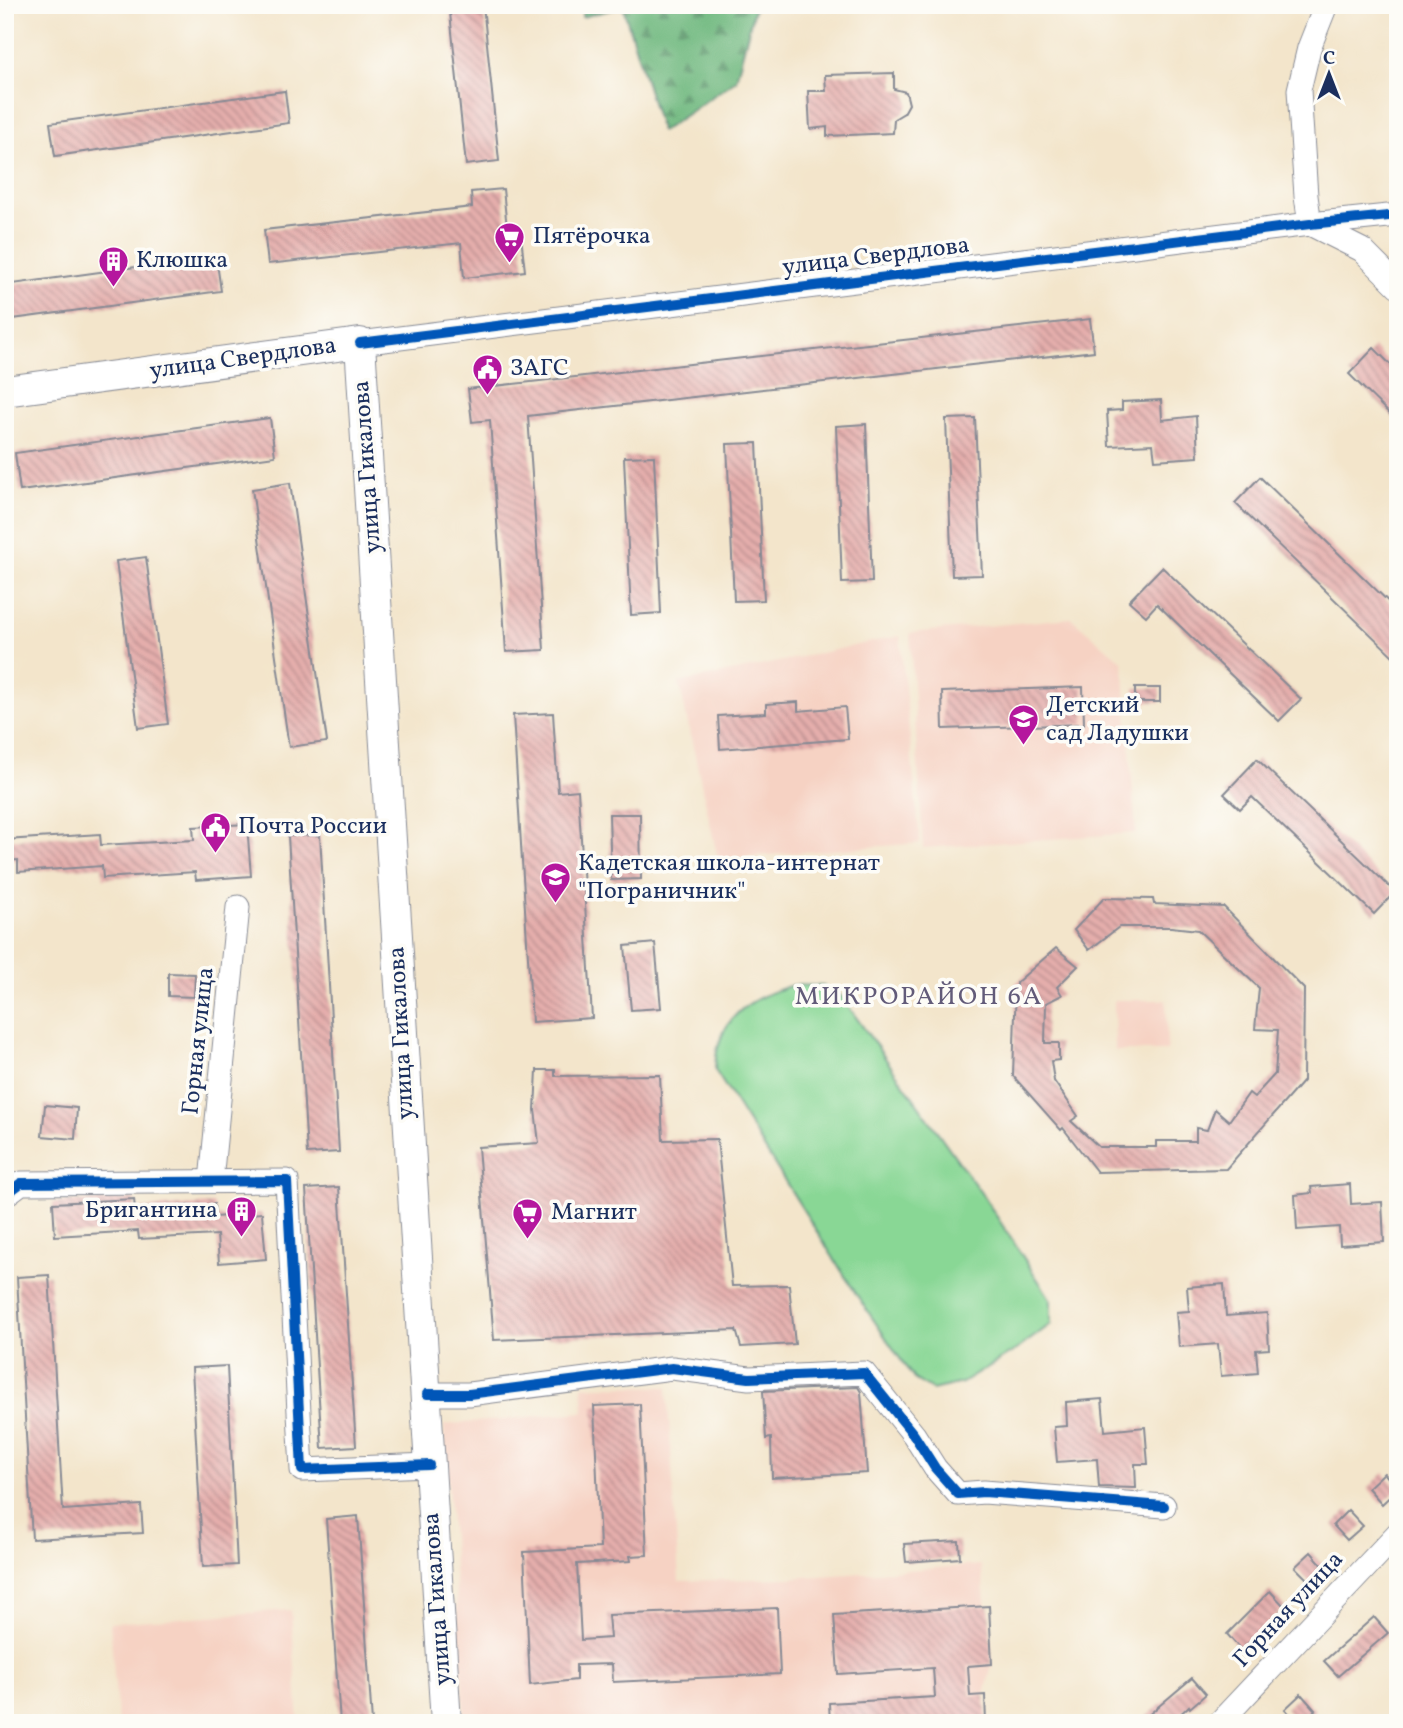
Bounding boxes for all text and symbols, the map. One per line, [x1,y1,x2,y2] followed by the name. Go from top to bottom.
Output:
[1294,38,1364,108] north arrow
[1323,46,1335,72] text: С
[493,220,527,264] supermarket icon: Пятёрочка
[533,220,651,254] place label: Пятёрочка
[781,229,971,285] street label: улица Свердлова
[96,244,130,288] building icon: Клюшка
[136,244,228,278] place label: Клюшка
[147,329,339,389] street label: улица Свердлова
[470,352,504,396] public building icon: ЗАГС
[510,352,569,386] place label: ЗАГС
[345,379,391,555] street label: улица Гикалова
[1046,689,1189,751] place label: Детский сад Ладушки
[1006,703,1040,747] school or university icon: Детский сад Ладушки
[198,810,232,854] public building icon: Почта России
[238,810,387,844] place label: Почта России
[578,847,880,909] place label: Кадетская школа-интернат "Пограничник"
[538,861,572,905] school or university icon: Кадетская школа-интернат "Пограничник"
[380,945,424,1121] street label: улица Гикалова
[174,965,224,1117] street label: Горная улица
[795,979,1043,1015] district label: МИКРОРАЙОН 6А
[85,1194,218,1228] place label: Бригантина
[224,1194,258,1238] building icon: Бригантина
[511,1196,545,1240] supermarket icon: Магнит
[551,1196,637,1230] place label: Магнит
[415,1511,461,1687] street label: улица Гикалова
[1226,1544,1352,1676] street label: Горная улица

